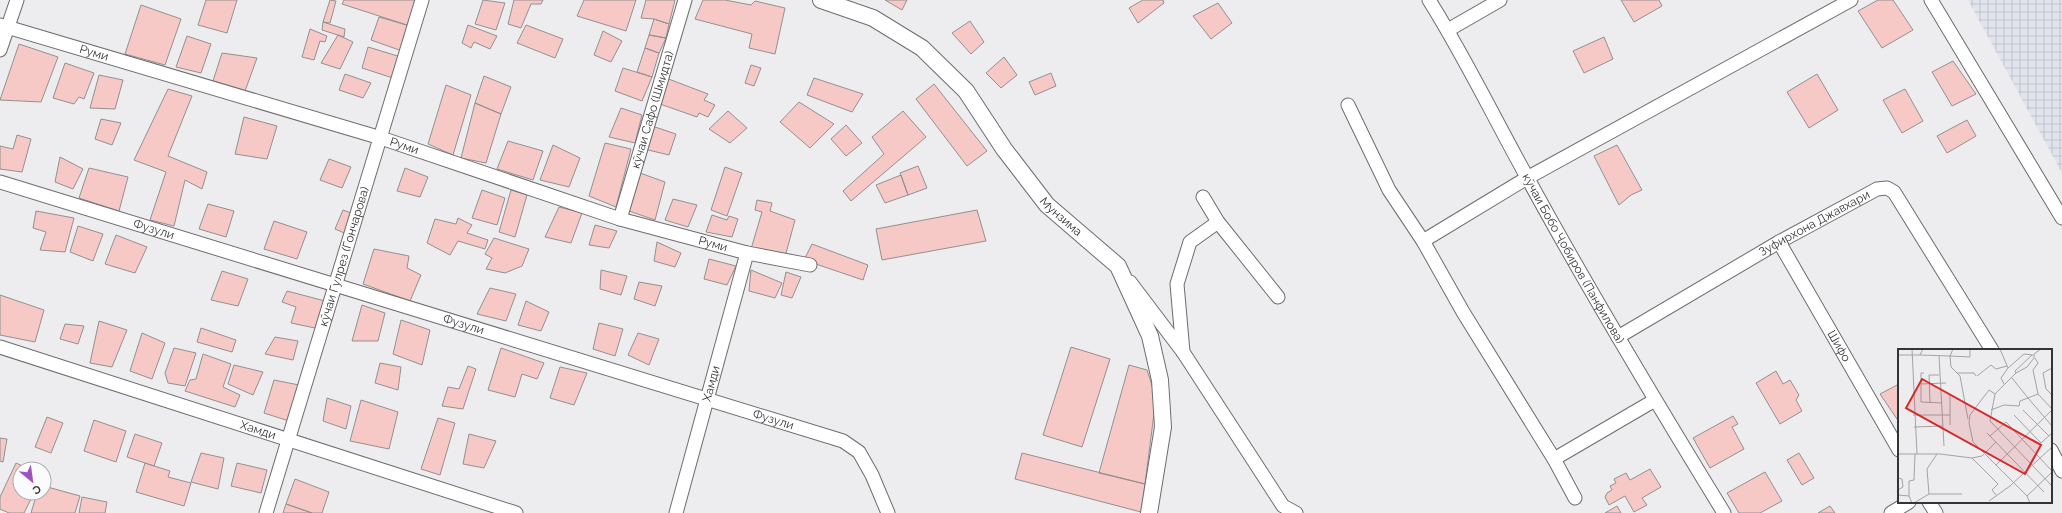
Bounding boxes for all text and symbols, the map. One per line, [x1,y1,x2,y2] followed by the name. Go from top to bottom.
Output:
[78,42,110,64] street label: Руми
[628,49,676,170] street label: кӯчаи Сафо (Шмидта)
[388,135,421,157] street label: Руми
[1519,171,1627,346] street label: кӯчаи Бобо Ҷобиров (Панфилова)
[316,185,372,328] street label: кӯчаи Гулрез (Гончарова)
[1757,187,1872,259] street label: Зуфирхона Джавхари
[1037,195,1085,239] street label: Мунзима
[132,216,176,242] street label: Фузули
[697,233,729,254] street label: Руми
[441,312,486,337] street label: Фузули
[1824,328,1854,364] street label: Шифо
[1898,349,2052,503] inset map
[700,364,723,403] street label: Хамди
[751,407,796,432] street label: Фузули
[238,418,278,442] street label: Хамди
[12,461,52,501] north arrow
[30,482,43,497] text: С

